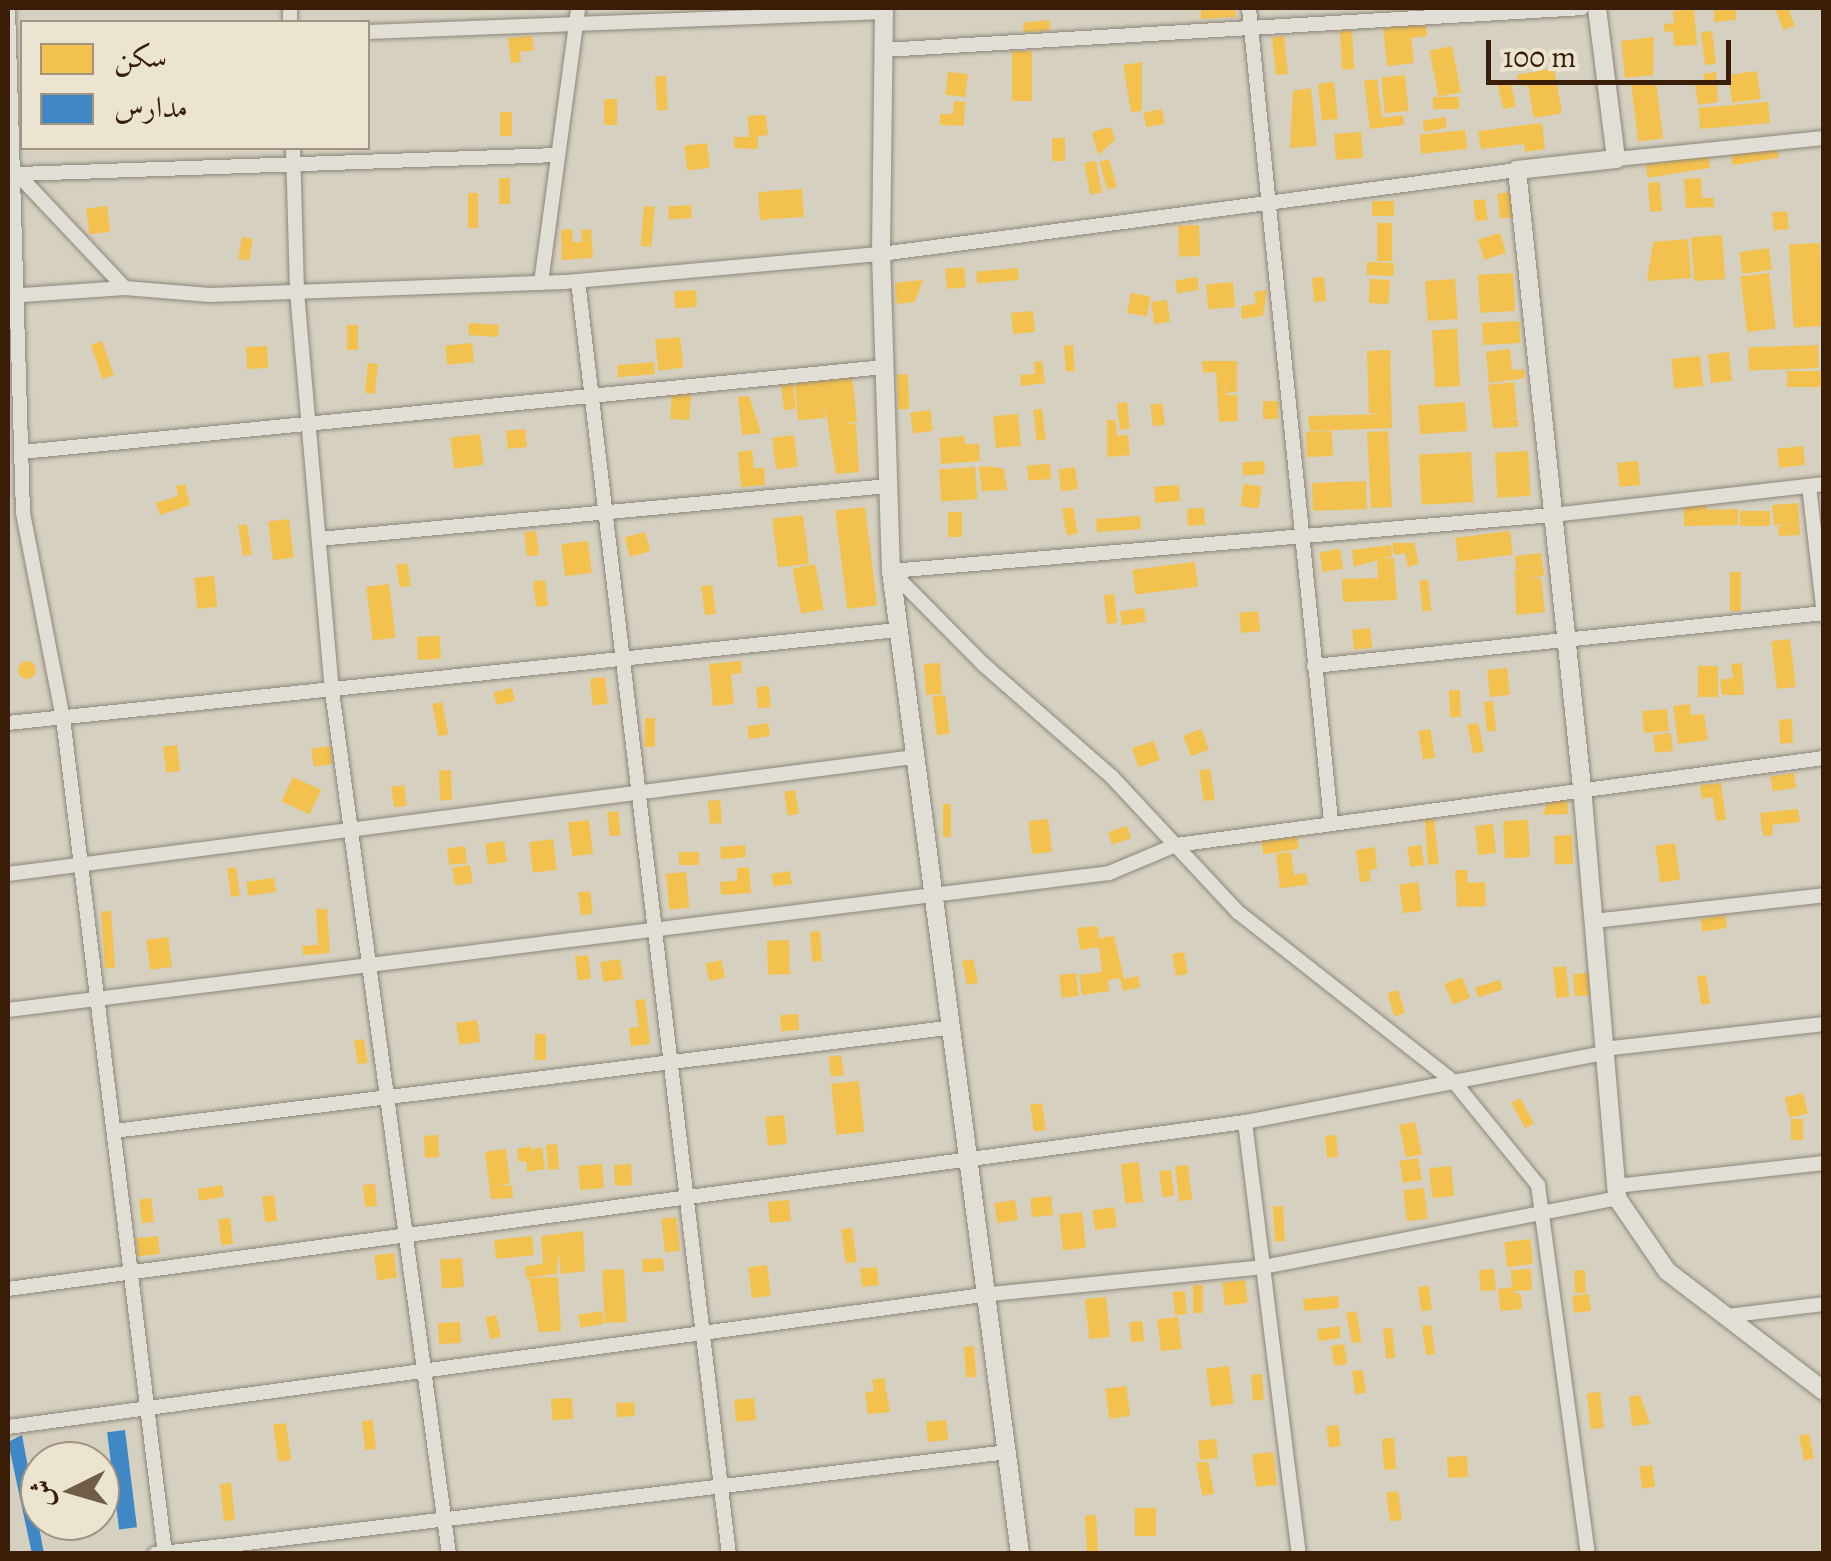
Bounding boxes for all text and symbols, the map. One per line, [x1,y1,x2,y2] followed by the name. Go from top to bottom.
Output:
[20,20,370,150] legend
[1491,20,1736,82] scale bar
[114,37,167,77] text: سكن
[1503,37,1576,77] text: 100 m
[114,87,188,127] text: مدارس
[20,1441,120,1541] north arrow
[22,1478,62,1509] text: ش

